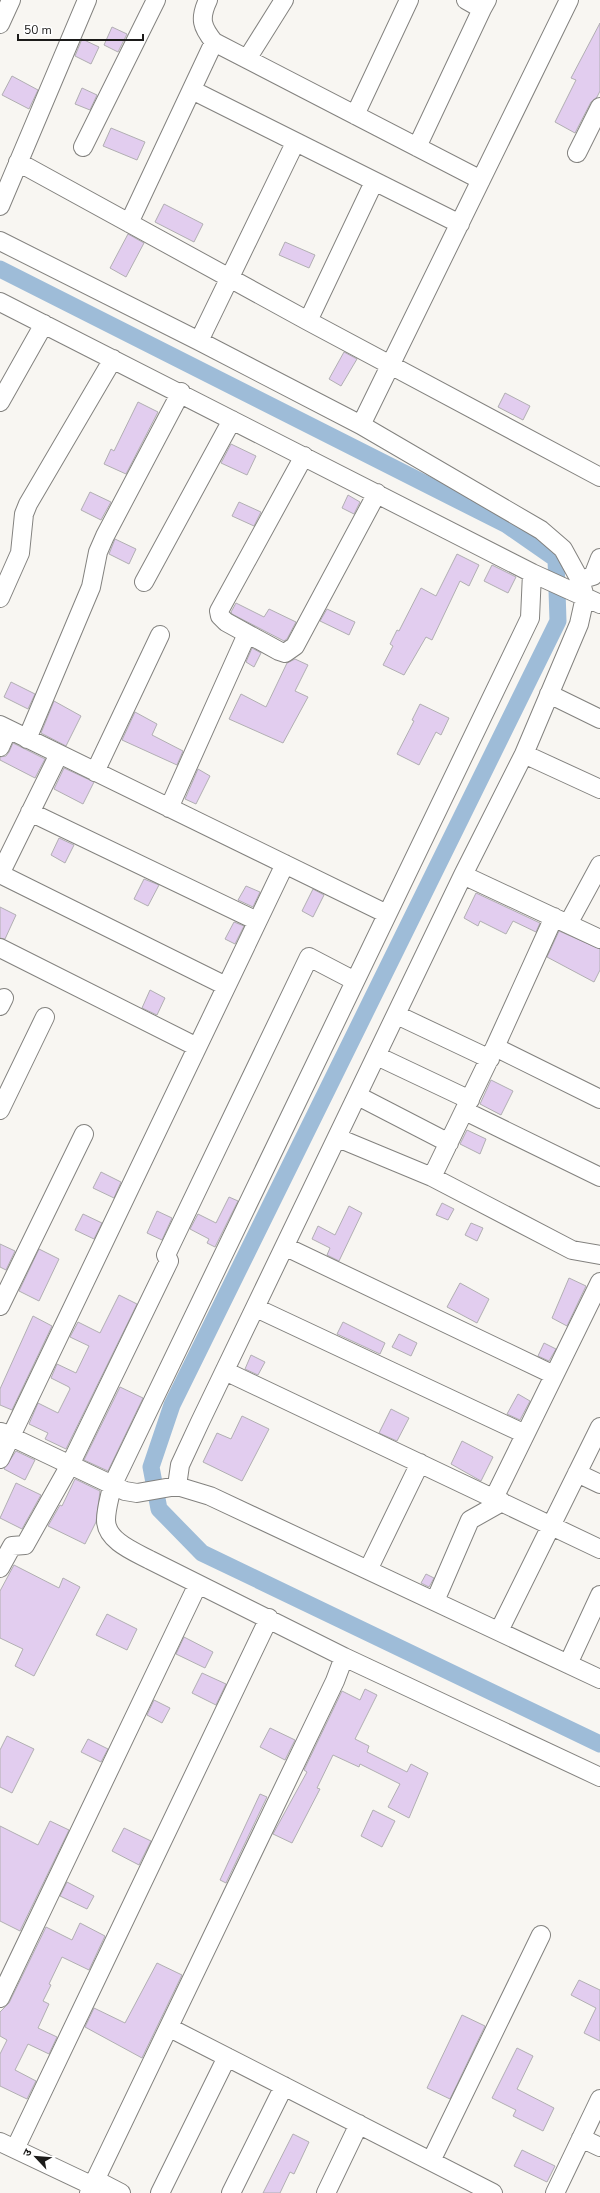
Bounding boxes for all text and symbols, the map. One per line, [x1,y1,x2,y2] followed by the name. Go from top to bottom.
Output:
[18,16,143,42] scale bar
[24,22,52,38] text: 50 m
[16,2137,56,2177] north arrow
[19,2146,36,2159] text: उ

